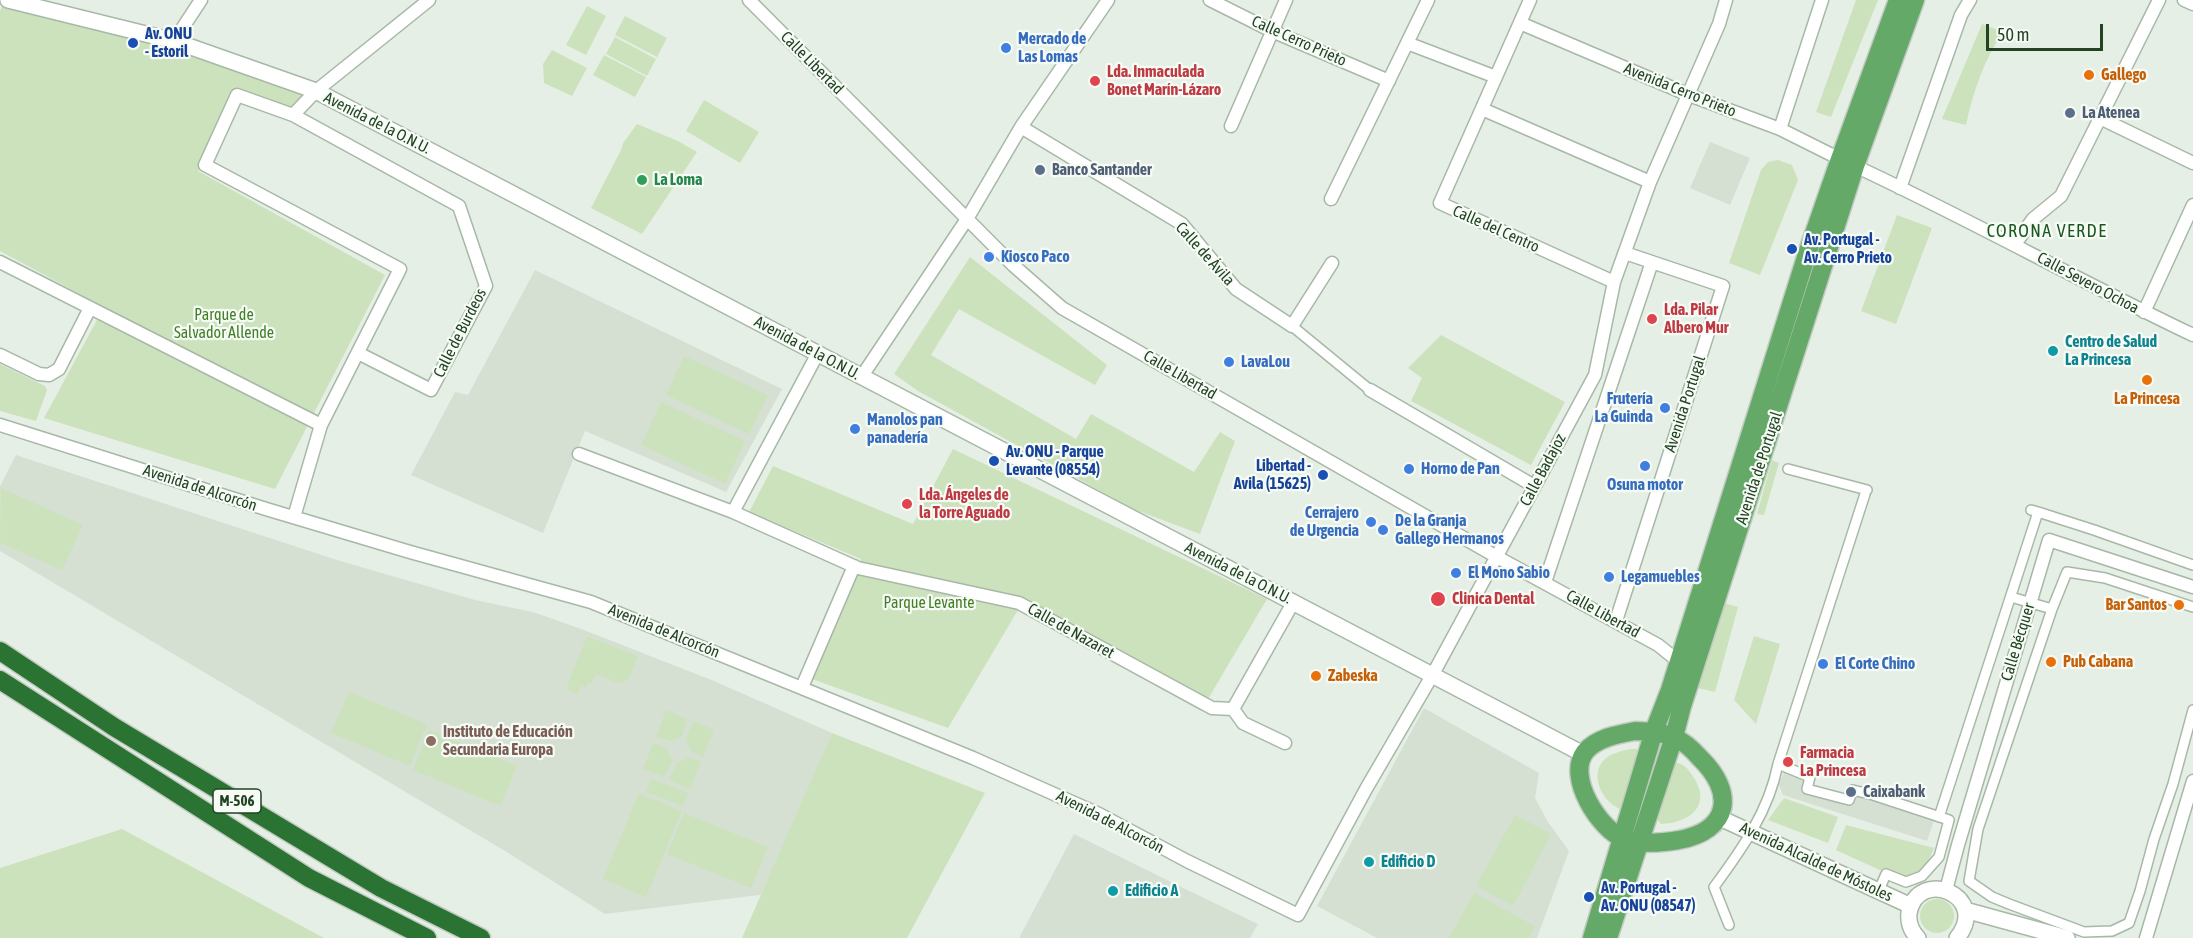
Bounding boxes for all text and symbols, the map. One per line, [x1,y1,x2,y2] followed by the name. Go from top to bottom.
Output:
[1249,12,1349,70] street label: Calle Cerro Prieto
[1989,12,2106,50] scale bar
[145,24,192,62] place label: Av. ONU - Estoril
[1997,24,2029,45] text: 50 m
[776,27,848,99] street label: Calle Libertad
[1018,29,1086,67] place label: Mercado de Las Lomas
[126,36,140,50] marker: Av. ONU - Estoril
[999,41,1013,55] marker: Mercado de Las Lomas
[1621,59,1739,121] street label: Avenida Cerro Prieto
[1107,62,1221,100] place label: Lda. Inmaculada Bonet Marín-Lázaro
[2101,65,2147,85] place label: Gallego
[2082,68,2096,82] marker: Gallego
[1088,74,1102,88] marker: Lda. Inmaculada Bonet Marín-Lázaro
[320,88,434,158] street label: Avenida de la O.N.U.
[2082,103,2140,123] place label: La Atenea
[2063,106,2077,120] marker: La Atenea
[1052,160,1152,180] place label: Banco Santander
[1033,163,1047,177] marker: Banco Santander
[654,170,702,190] place label: La Loma
[635,173,649,187] marker: La Loma
[1450,201,1542,257] street label: Calle del Centro
[1171,218,1239,290] street label: Calle de Ávila
[1987,220,2107,242] district label: CORONA VERDE
[1804,230,1892,268] place label: Av. Portugal - Av. Cerro Prieto
[1785,242,1799,256] marker: Av. Portugal - Av. Cerro Prieto
[1001,247,1070,267] place label: Kiosco Paco
[2034,248,2142,318] street label: Calle Severo Ochoa
[982,250,996,264] marker: Kiosco Paco
[429,285,491,381] street label: Calle de Burdeos
[1664,300,1729,338] place label: Lda. Pilar Albero Mur
[174,305,274,343] park label: Parque de Salvador Allende
[751,312,863,384] street label: Avenida de la O.N.U.
[1645,312,1659,326] marker: Lda. Pilar Albero Mur
[2065,332,2157,370] place label: Centro de Salud La Princesa
[2046,344,2060,358] marker: Centro de Salud La Princesa
[1140,346,1220,404] street label: Calle Libertad
[1241,352,1290,372] place label: LavaLou
[1660,353,1710,455] street label: Avenida Portugal
[1222,355,1236,369] marker: LavaLou
[2140,373,2154,387] marker: La Princesa
[1595,389,1653,427] place label: Frutería La Guinda
[2114,389,2180,409] place label: La Princesa
[1658,401,1672,415] marker: Frutería La Guinda
[1732,409,1786,527] street label: Avenida de Portugal
[867,410,943,448] place label: Manolos pan panadería
[848,422,862,436] marker: Manolos pan panadería
[1516,431,1570,509] street label: Calle Badajoz
[1006,442,1104,480] place label: Av. ONU - Parque Levante (08554)
[987,454,1001,468] marker: Av. ONU - Parque Levante (08554)
[1234,456,1311,494] place label: Libertad - Avila (15625)
[1421,459,1500,479] place label: Horno de Pan
[1638,459,1652,473] marker: Osuna motor
[141,461,259,515] street label: Avenida de Alcorcón
[1402,462,1416,476] marker: Horno de Pan
[1316,468,1330,482] marker: Libertad - Avila (15625)
[1607,475,1683,495] place label: Osuna motor
[919,485,1010,523] place label: Lda. Ángeles de la Torre Aguado
[900,497,914,511] marker: Lda. Ángeles de la Torre Aguado
[1290,503,1359,541] place label: Cerrajero de Urgencia
[1395,511,1504,549] place label: De la Granja Gallego Hermanos
[1364,515,1378,529] marker: Cerrajero de Urgencia
[1376,523,1390,537] marker: De la Granja Gallego Hermanos
[1181,538,1295,608] street label: Avenida de la O.N.U.
[1468,563,1550,583] place label: El Mono Sabio
[1449,566,1463,580] marker: El Mono Sabio
[1621,567,1700,587] place label: Legamuebles
[1602,570,1616,584] marker: Legamuebles
[1563,586,1643,642] street label: Calle Libertad
[1452,589,1534,609] place label: Clinica Dental
[1429,590,1447,608] marker: Clinica Dental
[883,593,975,613] park label: Parque Levante
[2106,595,2167,615] place label: Bar Santos
[2172,598,2186,612] marker: Bar Santos
[1024,599,1118,663] street label: Calle de Nazaret
[605,600,723,662] street label: Avenida de Alcorcón
[1997,601,2039,683] street label: Calle Bécquer
[2063,652,2133,672] place label: Pub Cabana
[1835,654,1915,674] place label: El Corte Chino
[2044,655,2058,669] marker: Pub Cabana
[1816,657,1830,671] marker: El Corte Chino
[1328,666,1378,686] place label: Zabeska
[1309,669,1323,683] marker: Zabeska
[443,722,573,760] place label: Instituto de Educación Secundaria Europa
[424,734,438,748] marker: Instituto de Educación Secundaria Europa
[1800,743,1866,781] place label: Farmacia La Princesa
[1781,755,1795,769] marker: Farmacia La Princesa
[1863,782,1925,802] place label: Caixabank
[1844,785,1858,799] marker: Caixabank
[1053,787,1167,857] street label: Avenida de Alcorcón
[213,789,261,813] road number: M-506
[1737,818,1895,906] street label: Avenida Alcalde de Móstoles
[1381,852,1435,872] place label: Edificio D
[1362,855,1376,869] marker: Edificio D
[1601,878,1696,916] place label: Av. Portugal - Av. ONU (08547)
[1125,881,1178,901] place label: Edificio A
[1106,884,1120,898] marker: Edificio A
[1582,890,1596,904] marker: Av. Portugal - Av. ONU (08547)

